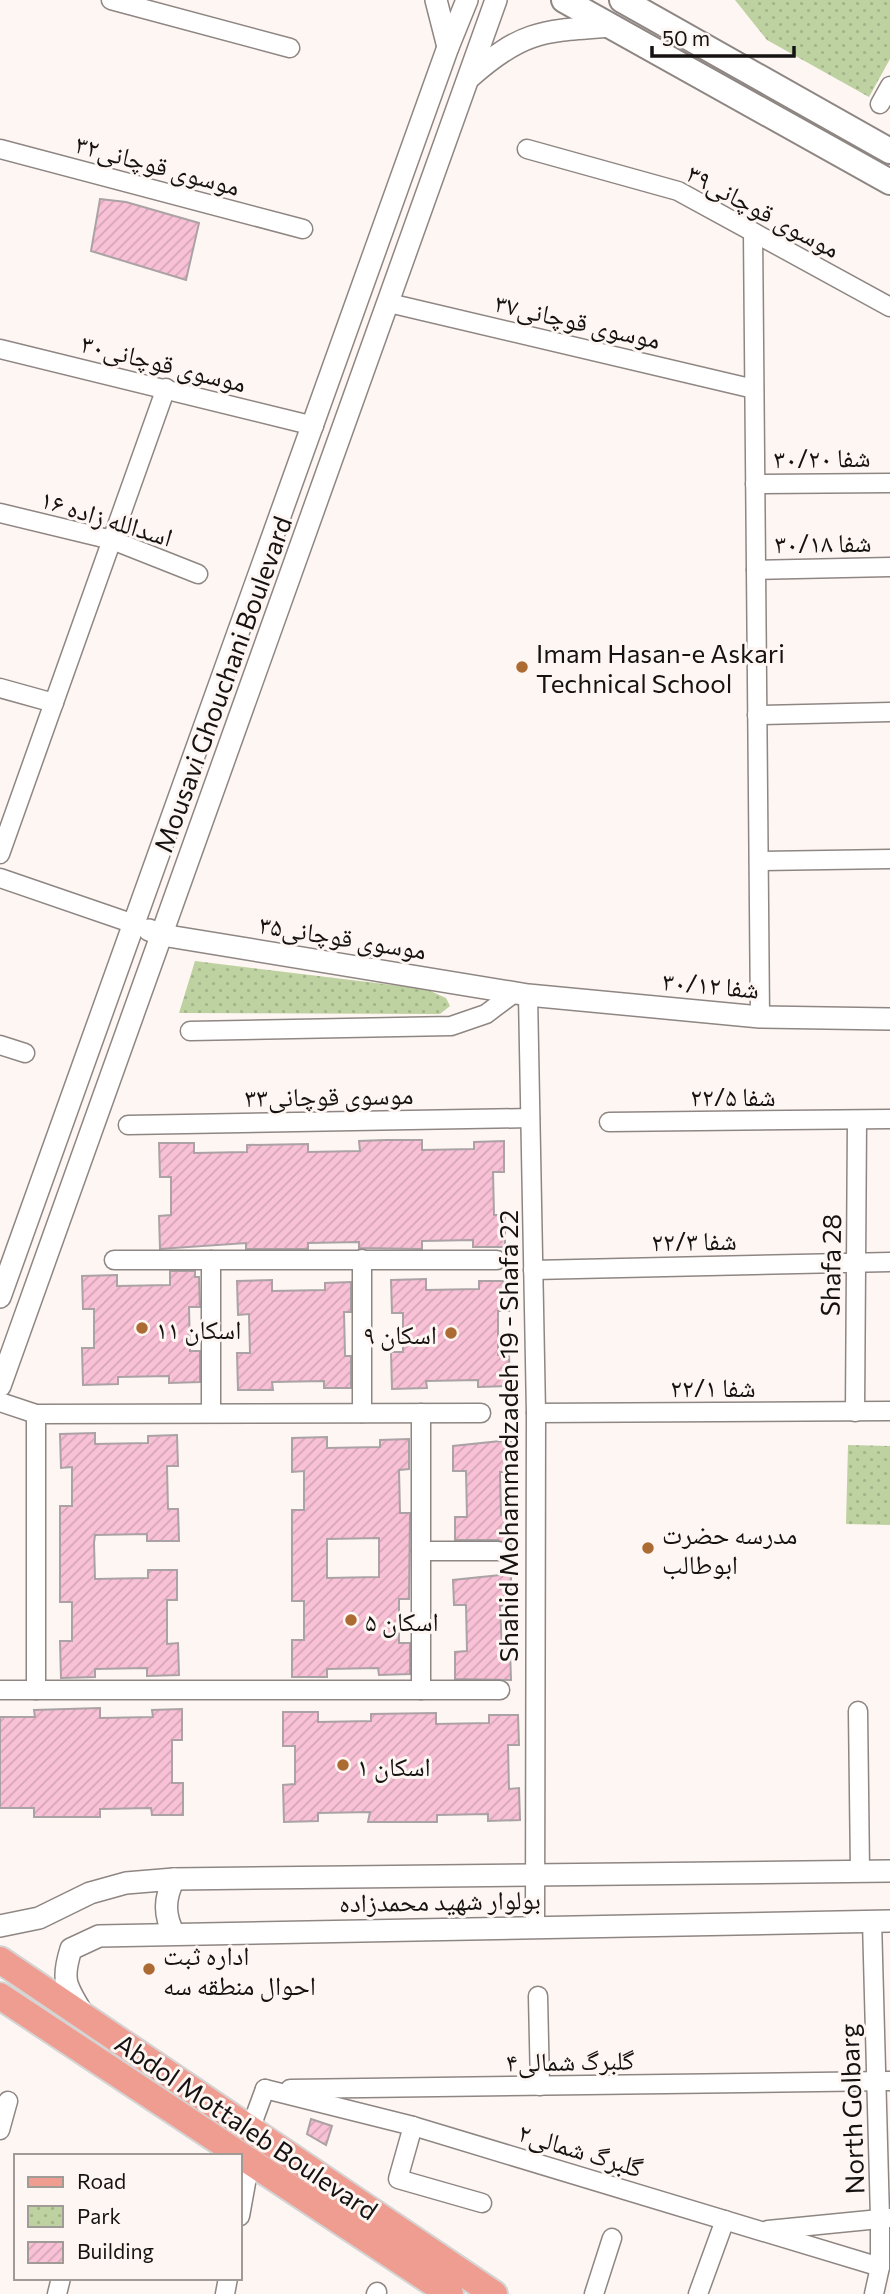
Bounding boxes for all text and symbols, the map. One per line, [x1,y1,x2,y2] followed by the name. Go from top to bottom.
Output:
[652,14,794,58] scale bar
[662,25,710,50] text: 50 m
[72,127,244,203] street label: موسوی قوچانی۳۲
[681,157,846,265] street label: موسوی قوچانی۳۹
[492,286,664,356] street label: موسوی قوچانی۳۷
[78,327,250,399] street label: موسوی قوچانی۳۰
[773,441,871,473] street label: شفا ۳۰/۲۰
[37,482,177,552] street label: اسدالله زاده ۱۶
[147,512,297,856] street label: Mousavi Ghouchani Boulevard
[774,526,872,558] street label: شفا ۳۰/۱۸
[536,637,785,698] place label: Imam Hasan-e Askari Technical School
[514,659,530,675] marker: Imam Hasan-e Askari Technical School
[257,907,429,966] street label: موسوی قوچانی۳۵
[661,964,761,1004] street label: شفا ۳۰/۱۲
[244,1078,414,1114] street label: موسوی قوچانی۳۳
[690,1080,776,1111] street label: شفا ۲۲/۵
[492,1210,523,1662] street label: Shahid Mohammadzadeh 19 - Shafa 22
[814,1214,846,1316] street label: Shafa 28
[651,1224,737,1256] street label: شفا ۲۲/۳
[156,1313,241,1346] place label: اسکان ۱۱
[363,1318,437,1351] place label: اسکان ۹
[134,1320,150,1336] marker: اسکان ۱۱
[443,1325,459,1341] marker: اسکان ۹
[670,1371,756,1402] street label: ۲۲/۱ شفا
[662,1518,797,1580] place label: مدرسه حضرت ابوطالب
[640,1540,656,1556] marker: مدرسه حضرت ابوطالب
[365,1605,439,1638] place label: اسکان ۵
[343,1612,359,1628] marker: اسکان ۵
[357,1750,431,1783] place label: اسکان ۱
[335,1757,351,1773] marker: اسکان ۱
[339,1883,541,1918] street label: بولوار شهید محمدزاده
[163,1939,316,2002] place label: اداره ثبت احوال منطقه سه
[141,1961,157,1977] marker: اداره ثبت احوال منطقه سه
[833,2023,869,2195] street label: North Golbarg
[110,2027,384,2225] street label: Abdol Mottaleb Boulevard
[505,2043,635,2079] street label: گلبرگ شمالی۴
[514,2115,647,2185] street label: گلبرگ شمالی۲
[14,2154,242,2280] legend
[77,2168,126,2193] text: Road
[77,2203,121,2228] text: Park
[77,2238,154,2263] text: Building

